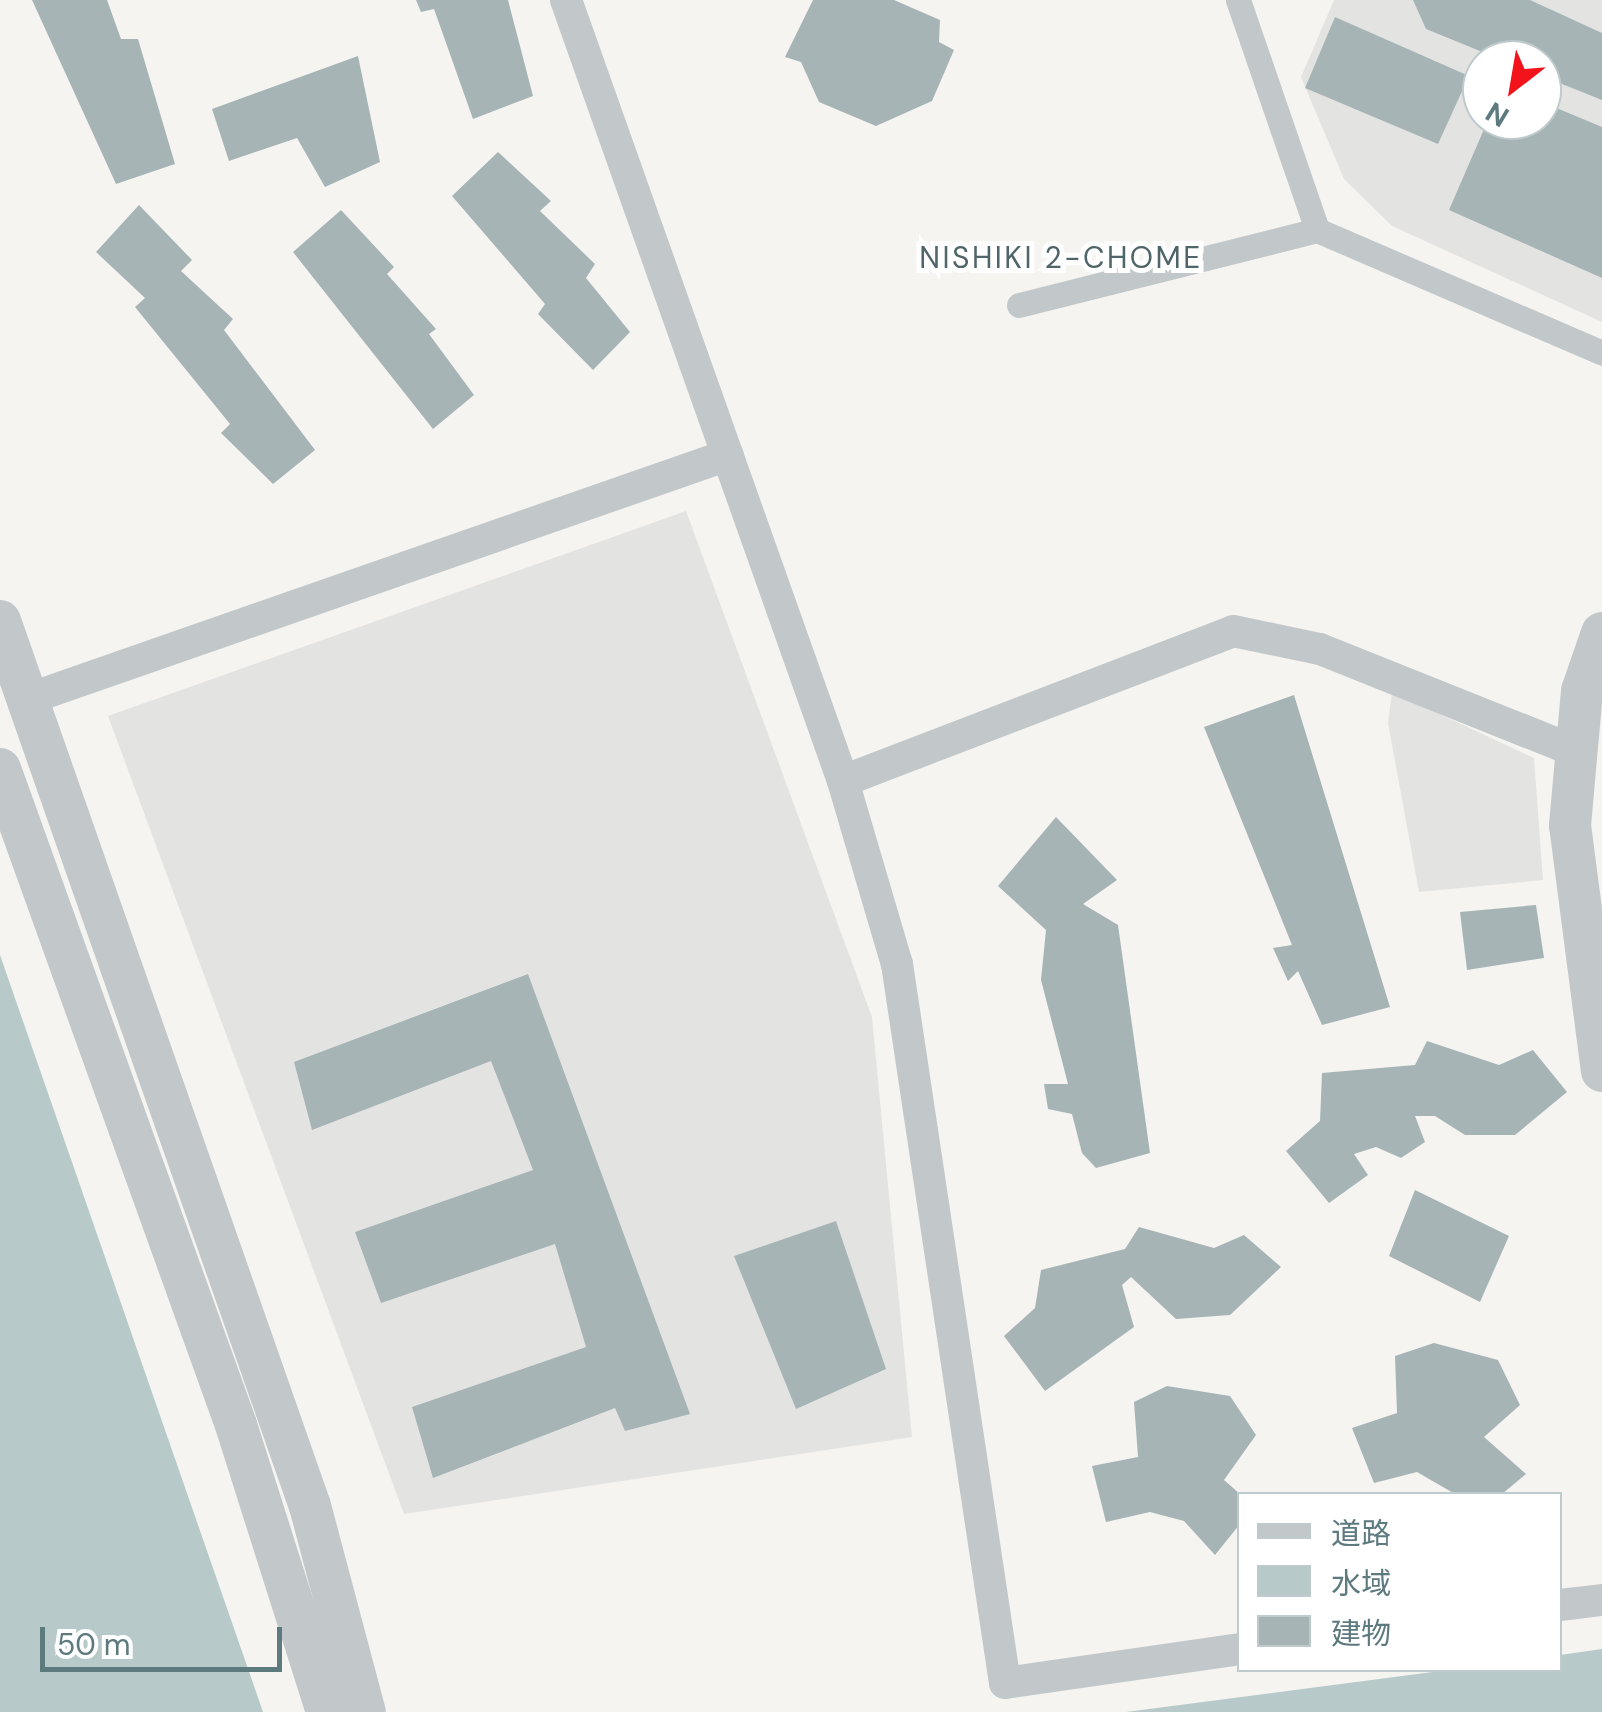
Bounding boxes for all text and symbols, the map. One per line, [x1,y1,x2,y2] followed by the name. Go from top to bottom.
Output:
[1462,40,1562,140] north arrow
[1479,93,1516,136] text: N
[919,240,1203,276] district label: NISHIKI 2-CHOME
[1237,1492,1562,1672] legend
[1331,1514,1391,1553] text: 道路
[1331,1564,1391,1603] text: 水域
[45,1607,288,1669] scale bar
[1331,1614,1391,1653] text: 建物
[57,1625,131,1664] text: 50 m

